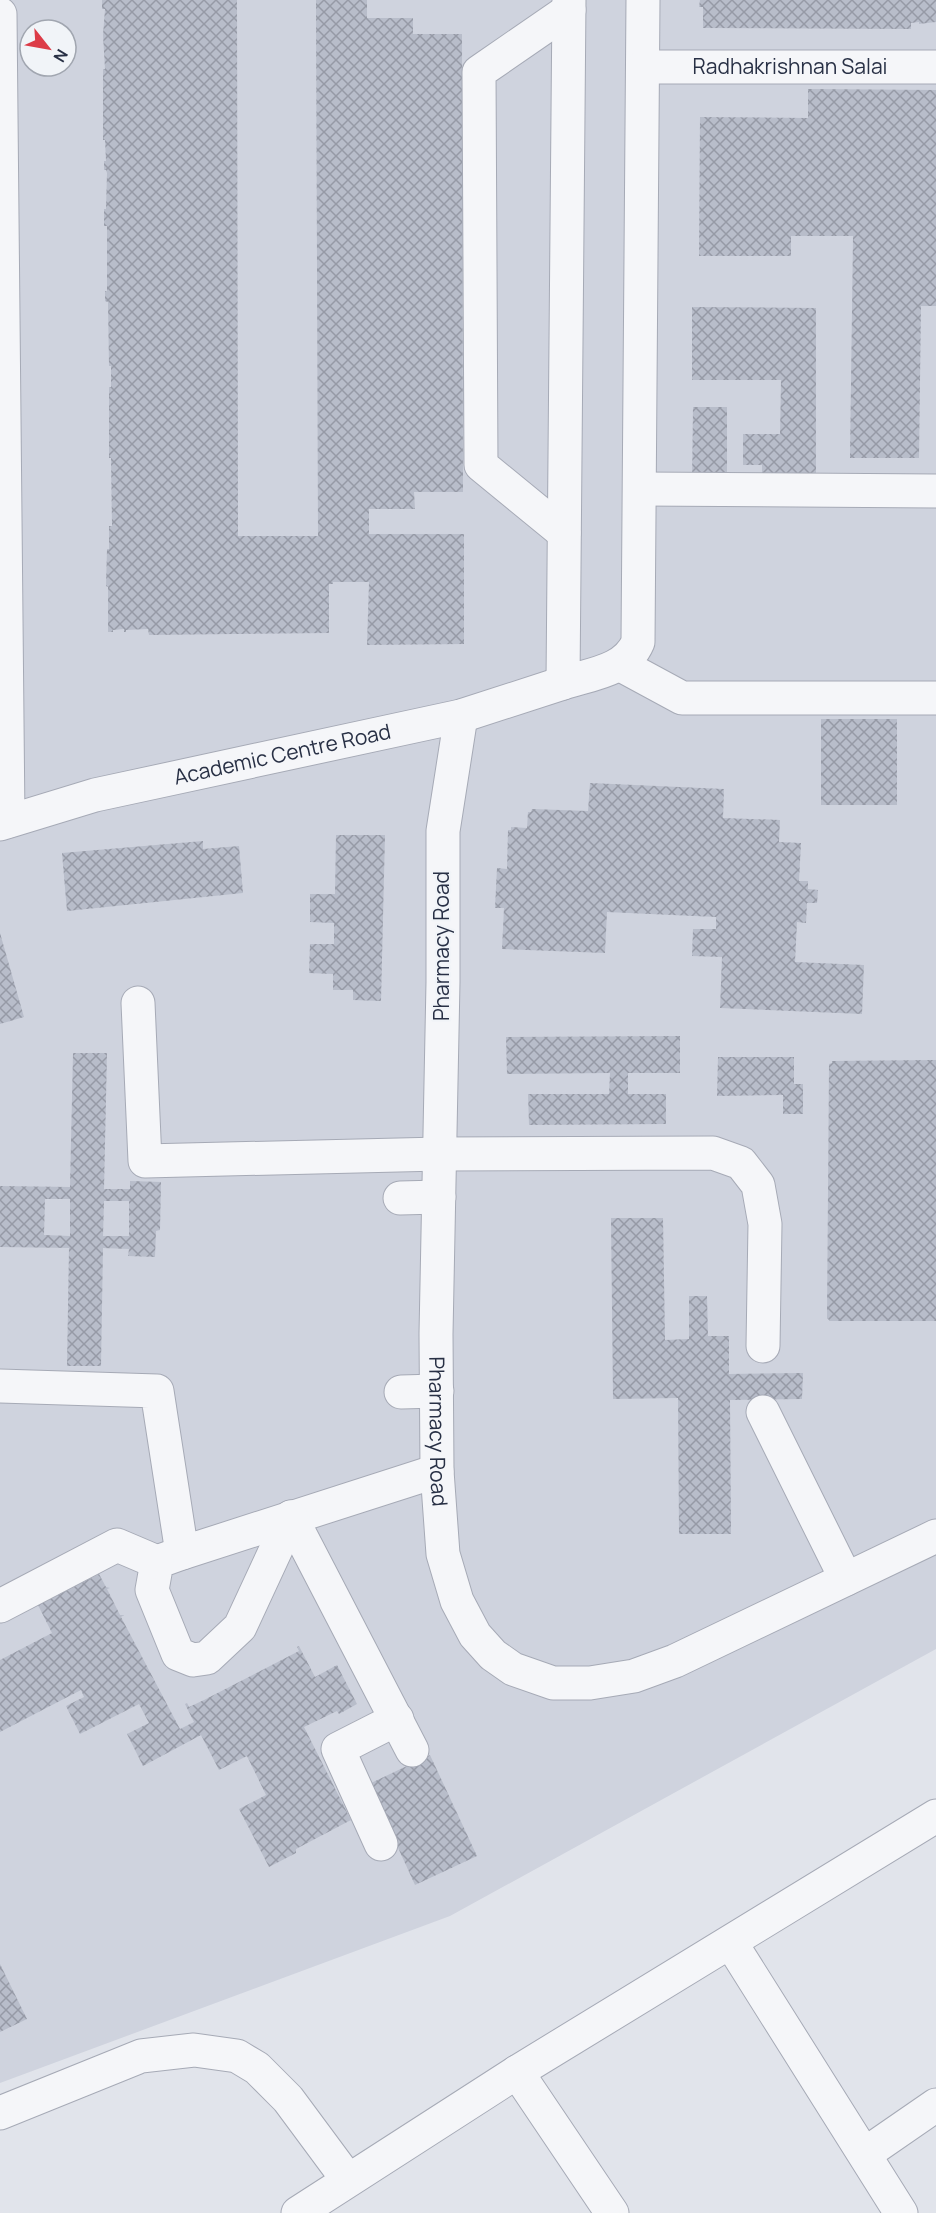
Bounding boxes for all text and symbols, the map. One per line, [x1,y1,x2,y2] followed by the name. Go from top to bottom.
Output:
[18,18,78,78] north arrow
[48,45,73,66] text: N
[693,52,887,80] street label: Radhakrishnan Salai
[171,717,393,791] street label: Academic Centre Road
[427,871,455,1021] street label: Pharmacy Road
[423,1356,455,1507] street label: Pharmacy Road

